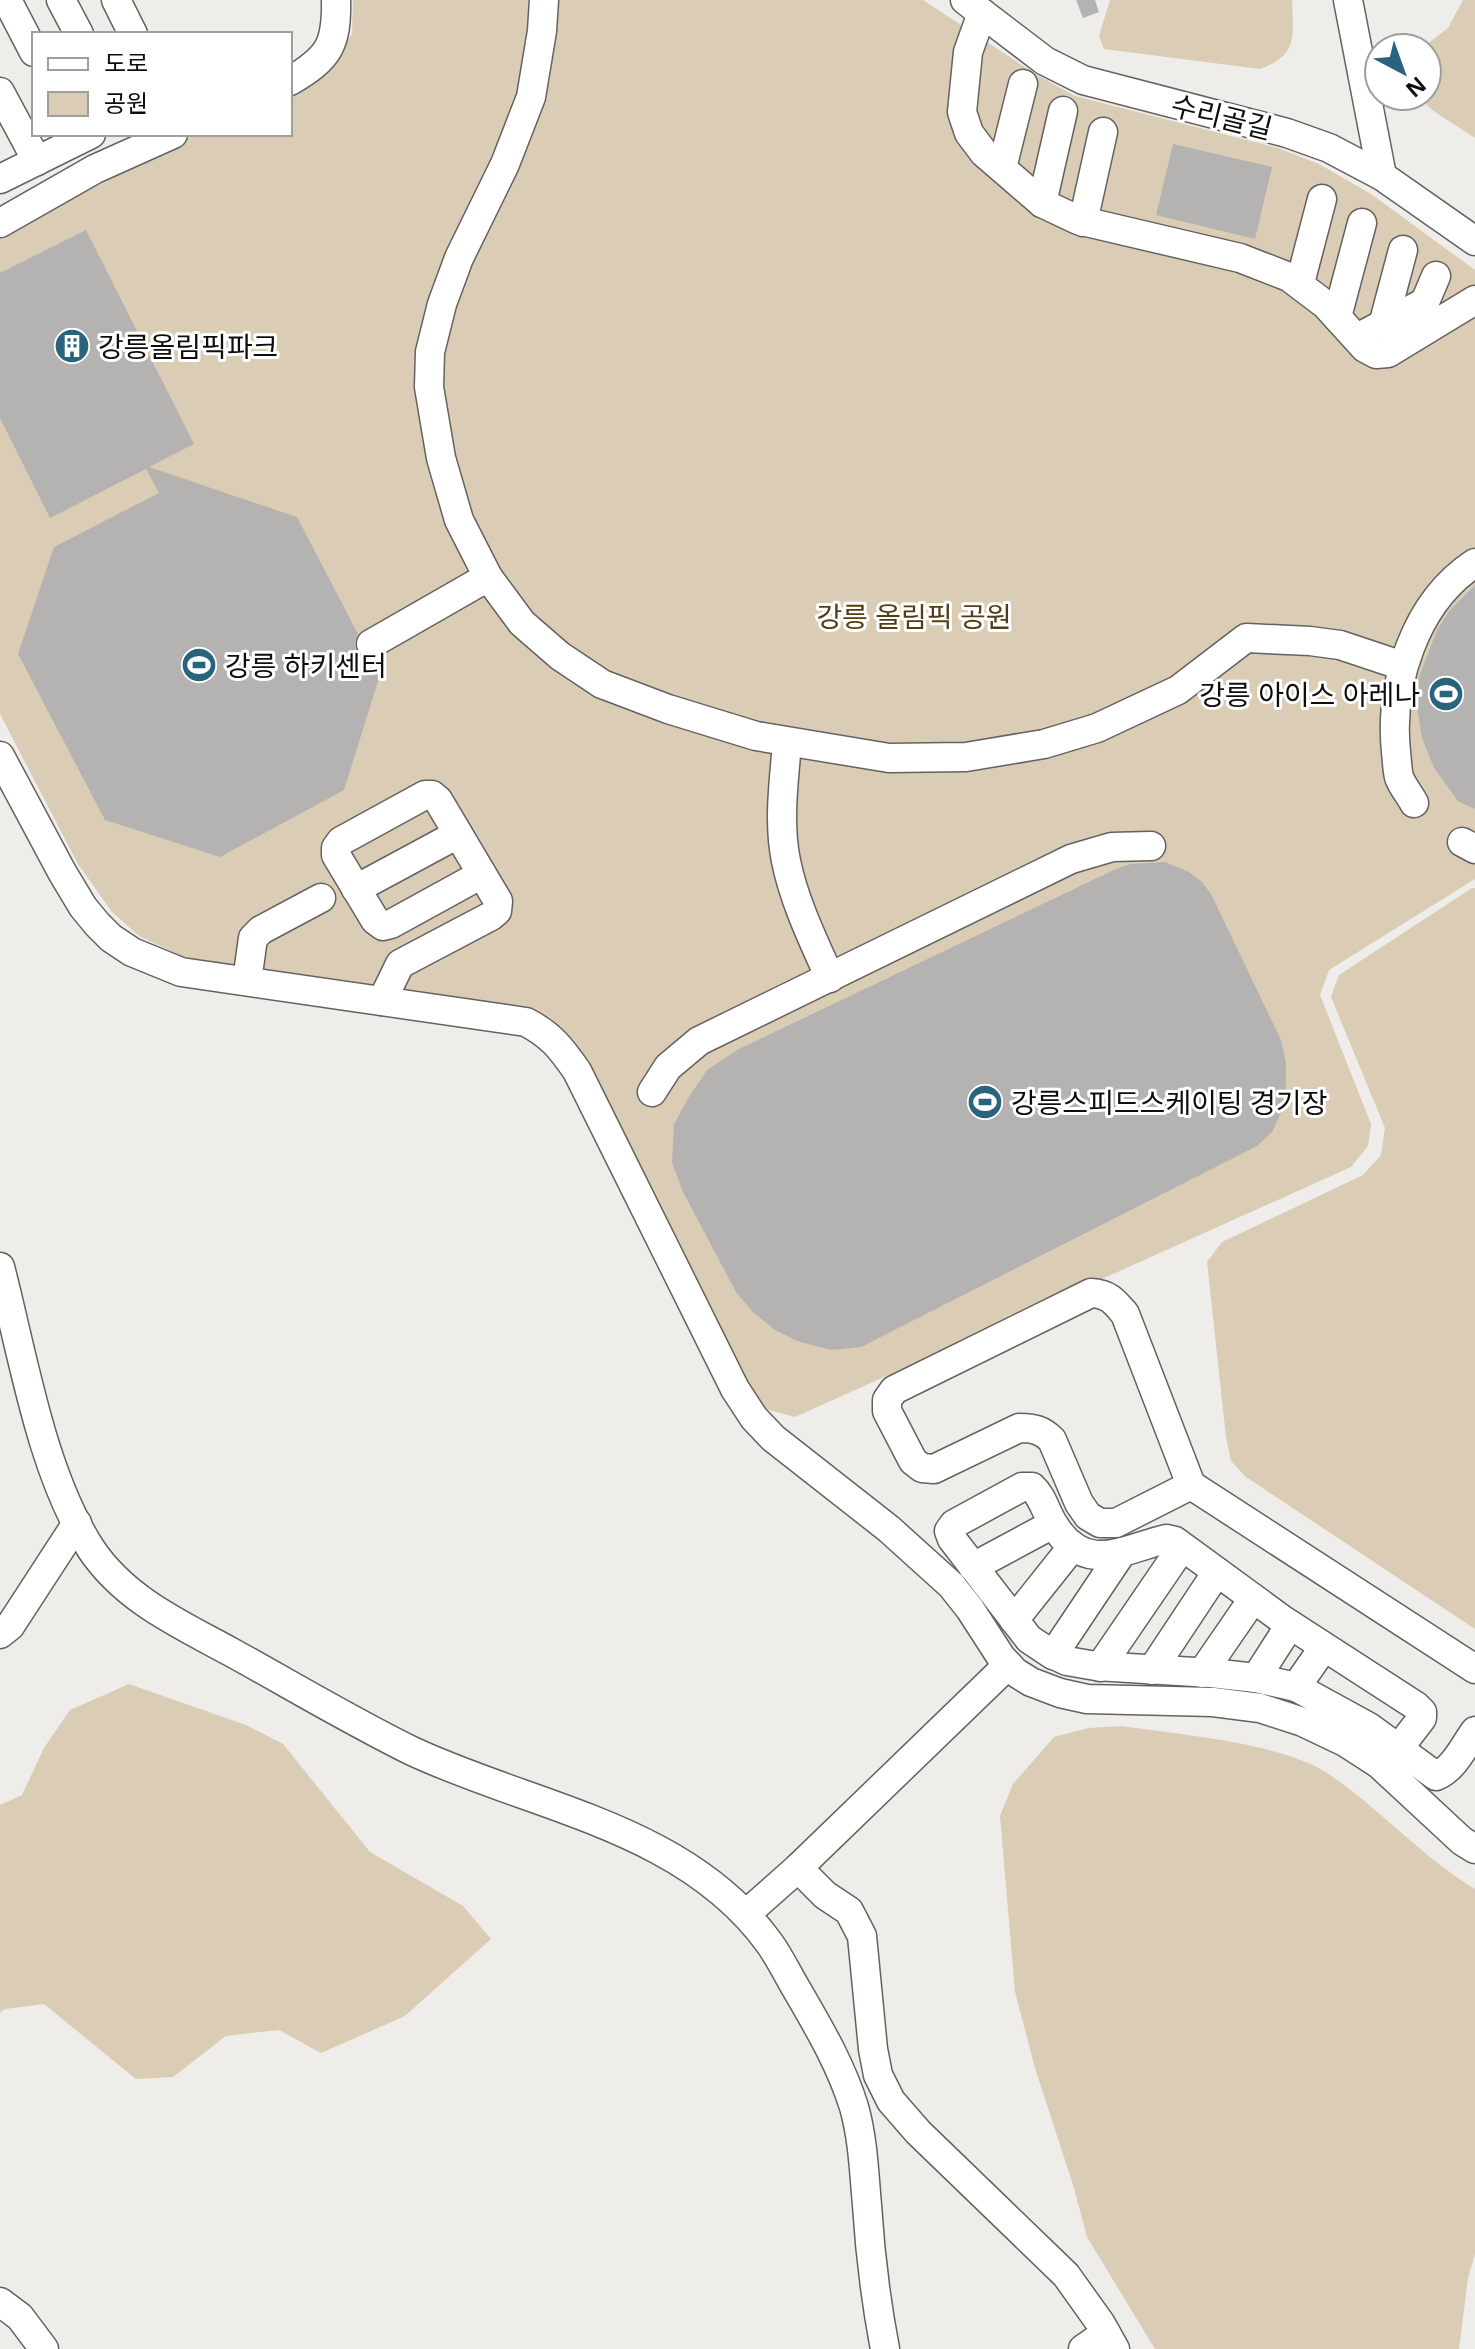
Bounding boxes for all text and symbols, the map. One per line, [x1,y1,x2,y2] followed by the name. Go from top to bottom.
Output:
[32,32,292,136] legend
[1363,32,1443,112] north arrow
[104,46,148,79] text: 도로
[1400,71,1433,105] text: N
[1167,85,1277,147] street label: 수리골길
[104,86,148,119] text: 공원
[53,327,91,365] building icon: 강릉올림픽파크
[98,327,278,365] place label: 강릉올림픽파크
[817,597,1011,635] park label: 강릉 올림픽 공원
[180,646,218,684] sports icon: 강릉 하키센터
[225,646,387,684] place label: 강릉 하키센터
[1199,675,1420,713] place label: 강릉 아이스 아레나
[1427,675,1465,713] sports icon: 강릉 아이스 아레나
[966,1083,1004,1121] sports icon: 강릉스피드스케이팅 경기장
[1011,1083,1327,1121] place label: 강릉스피드스케이팅 경기장

